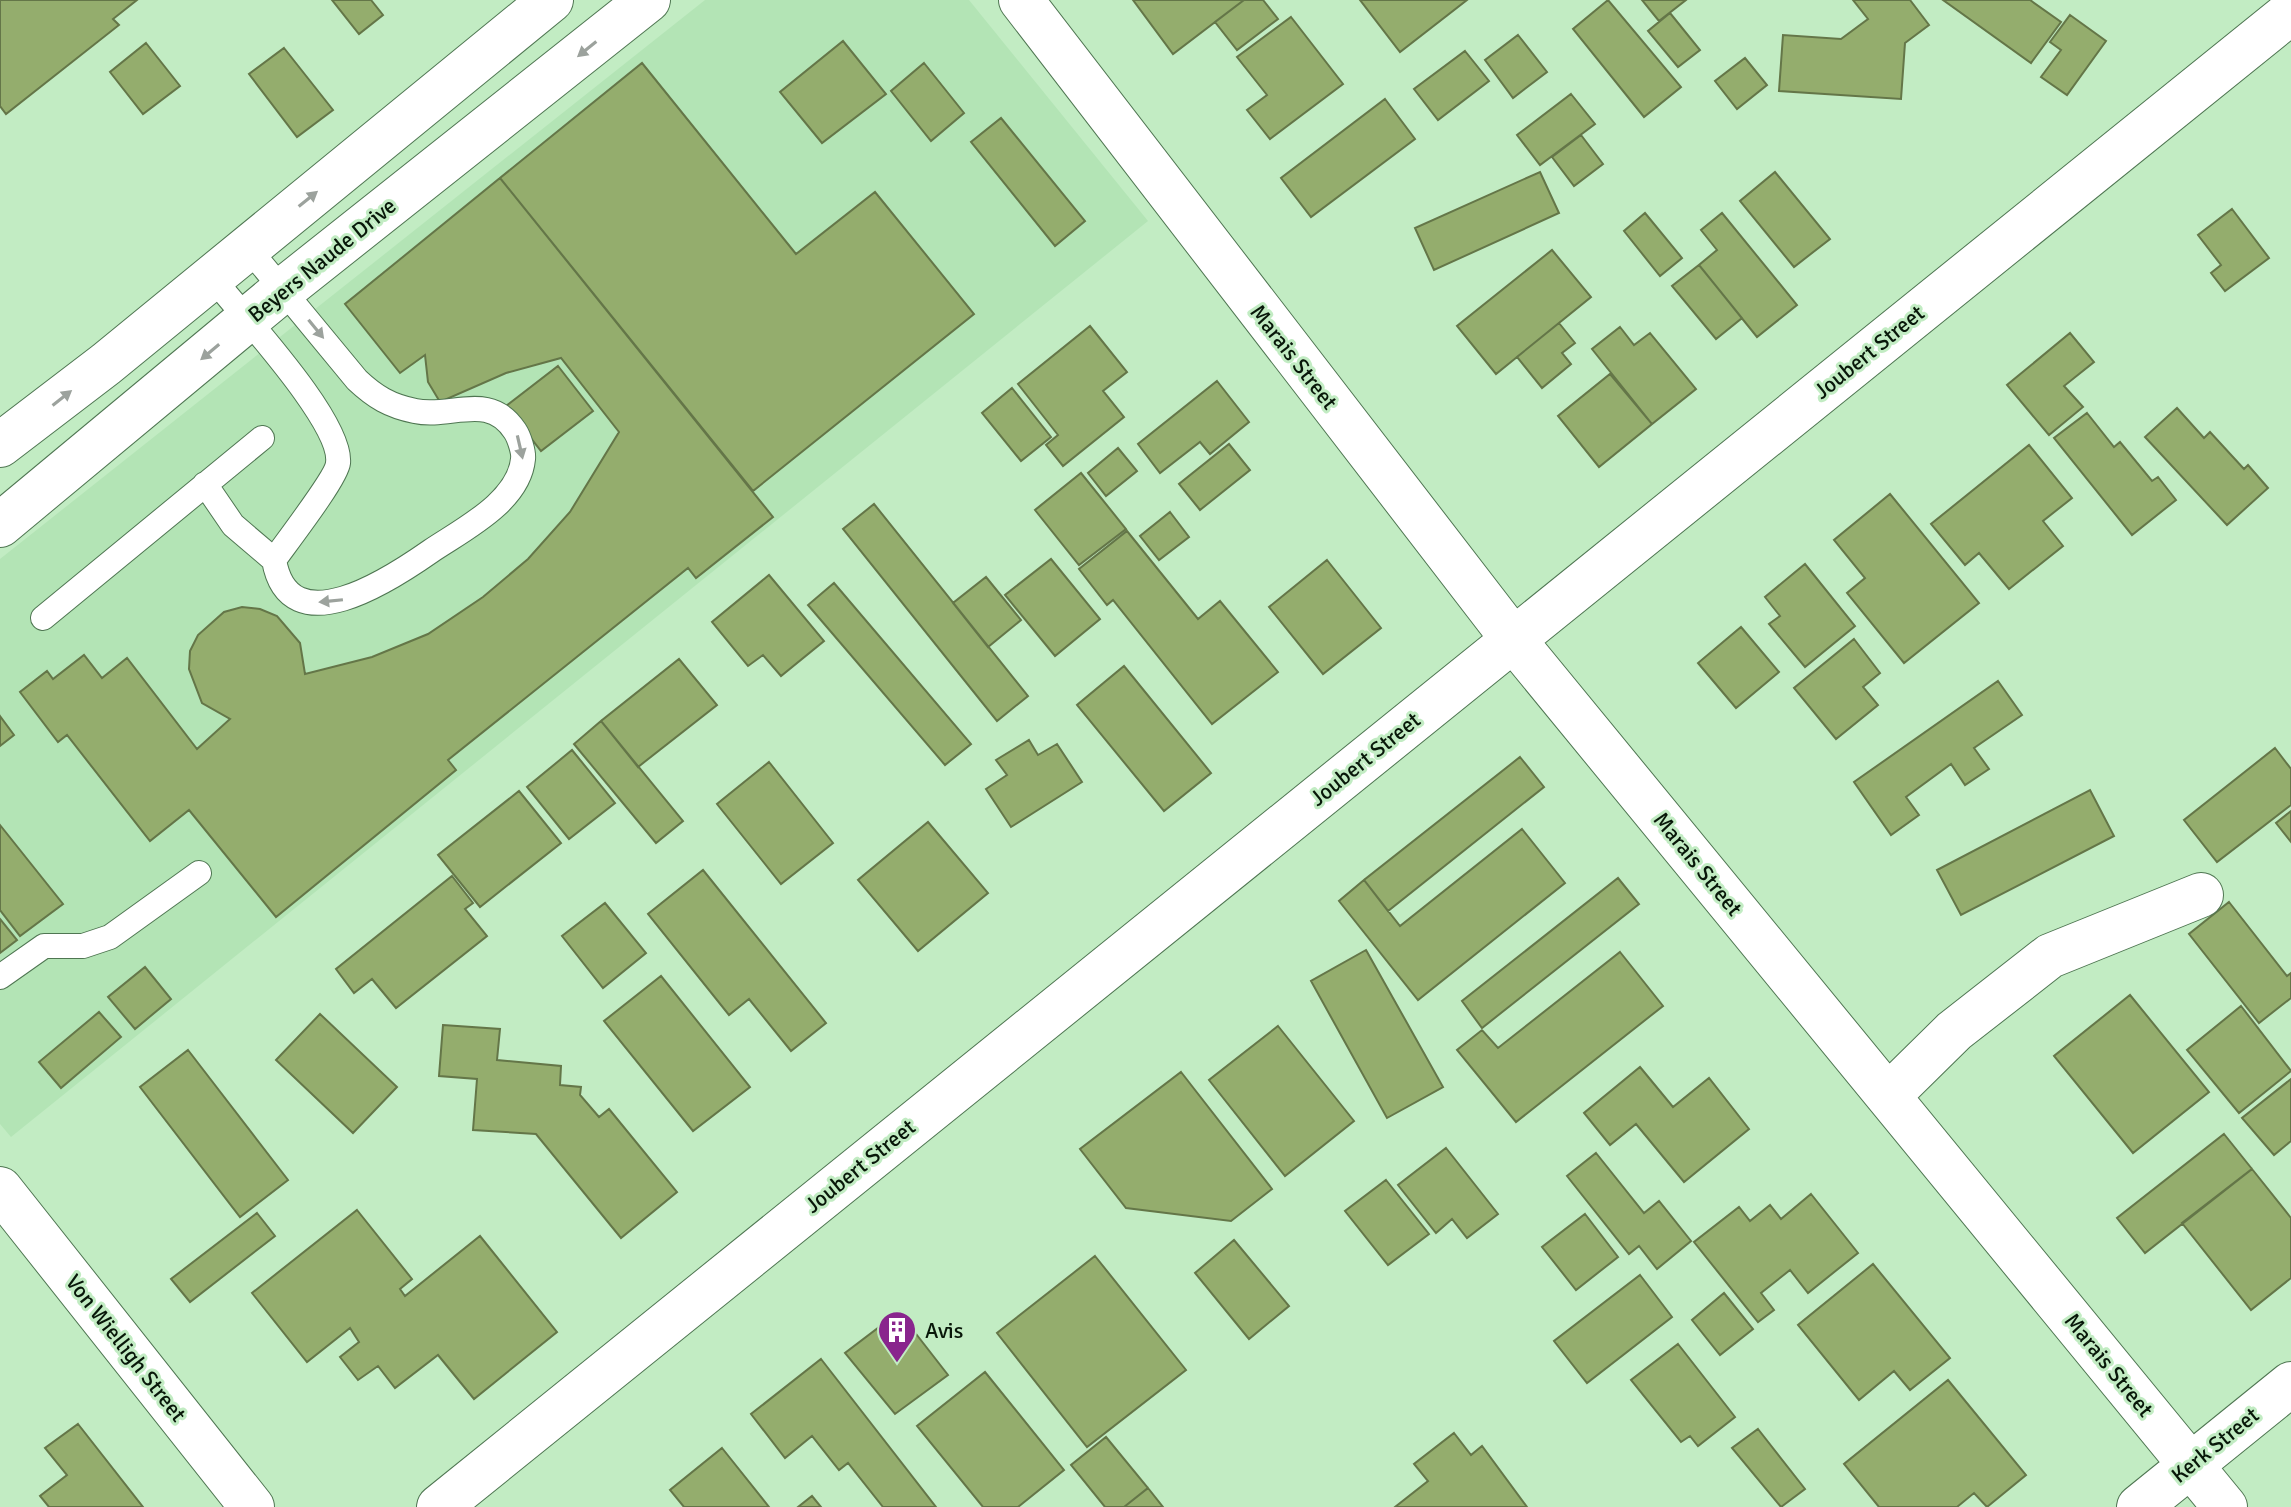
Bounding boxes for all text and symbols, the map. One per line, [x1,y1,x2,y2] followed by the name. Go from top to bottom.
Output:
[577,40,597,57] one-way arrow
[298,191,318,207] one-way arrow
[243,192,401,328] street label: Beyers Naude Drive
[1245,299,1344,415] street label: Marais Street
[1808,299,1930,405] street label: Joubert Street
[307,319,323,339] one-way arrow
[200,343,220,360] one-way arrow
[52,390,72,406] one-way arrow
[514,434,527,459] one-way arrow
[318,595,343,608] one-way arrow
[1304,706,1426,812] street label: Joubert Street
[1648,807,1748,922] street label: Marais Street
[799,1113,921,1219] street label: Joubert Street
[60,1269,192,1427] street label: Von Wielligh Street
[2059,1308,2159,1423] street label: Marais Street
[876,1309,918,1364] building icon: Avis
[925,1317,963,1344] place label: Avis
[2166,1401,2265,1489] street label: Kerk Street

